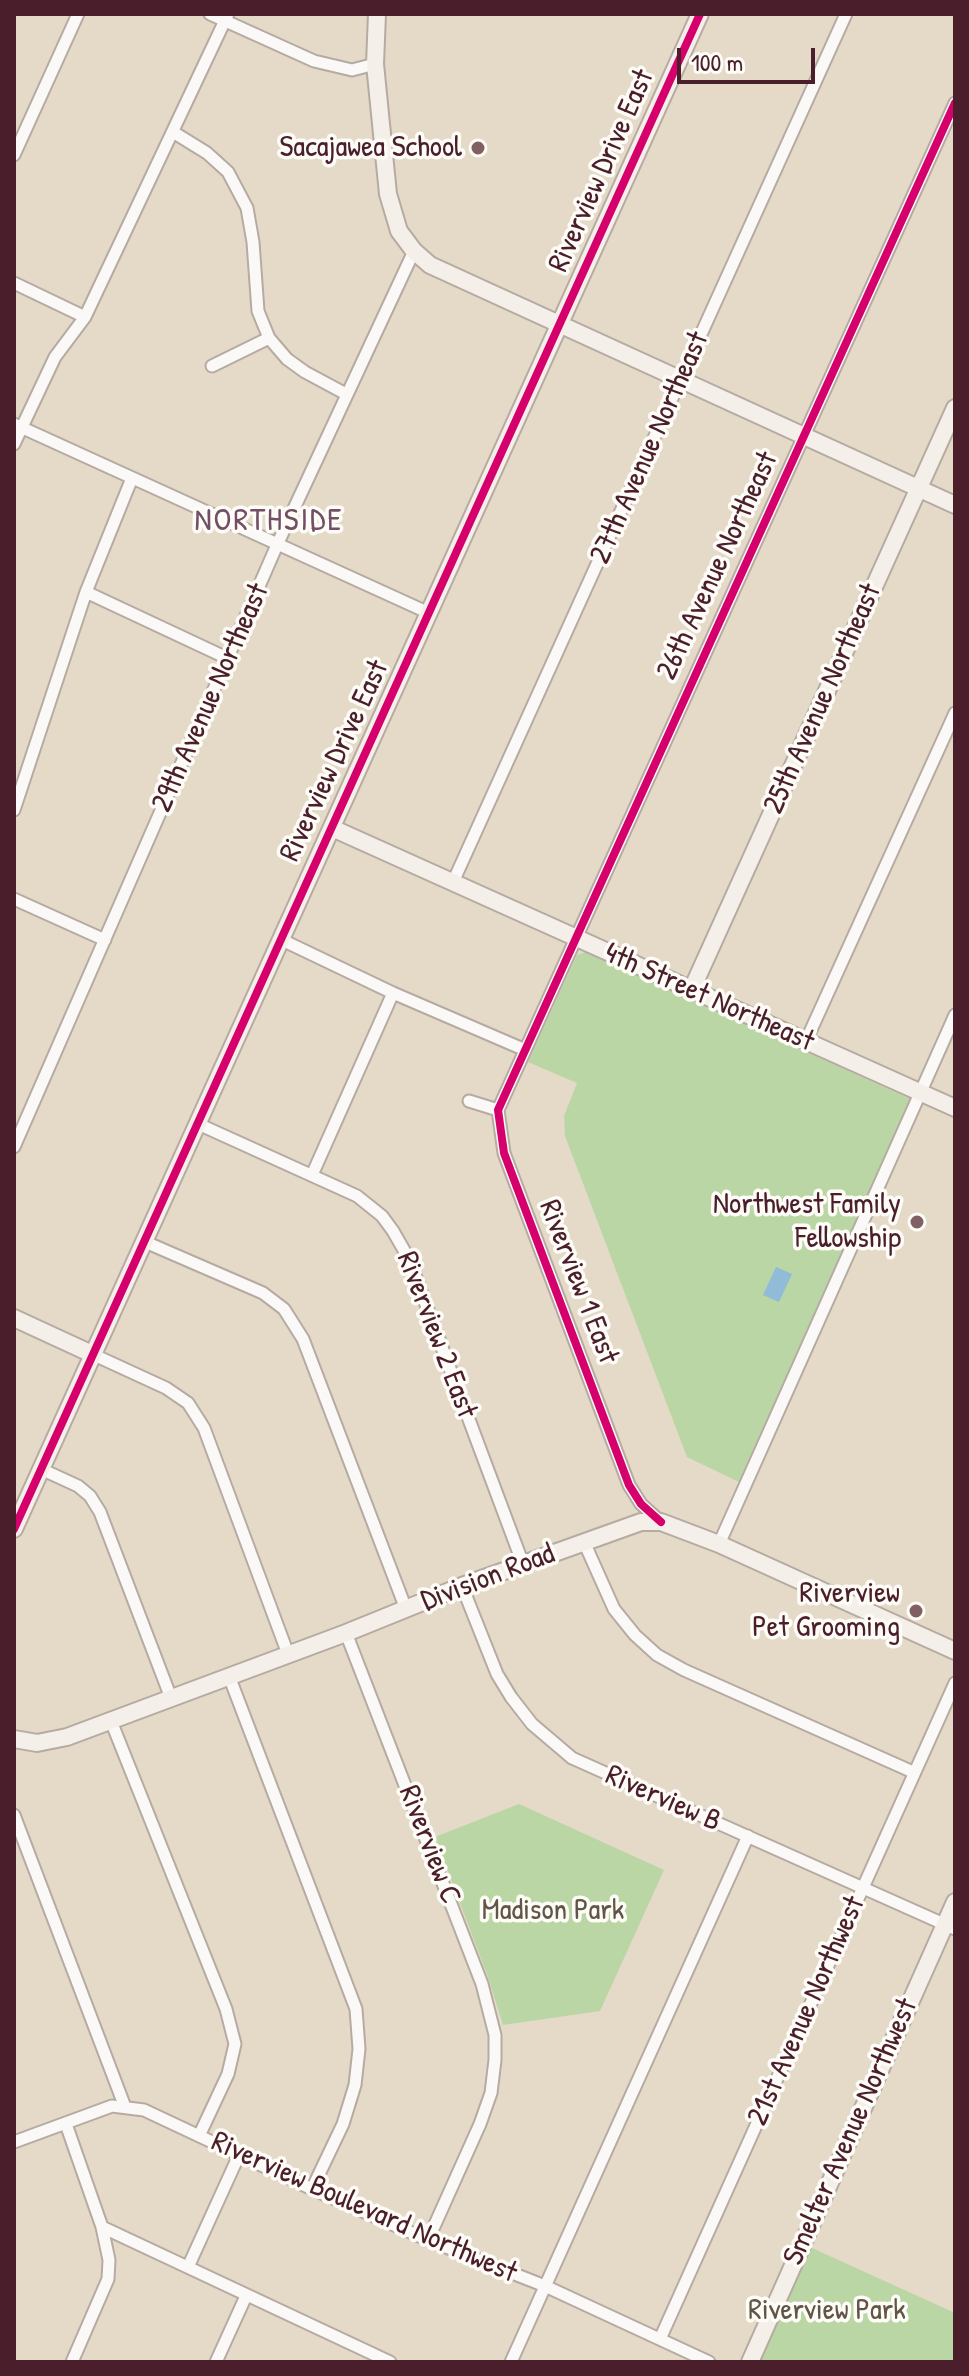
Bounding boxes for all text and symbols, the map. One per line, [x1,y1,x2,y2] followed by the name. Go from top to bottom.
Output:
[681,32,819,82] scale bar
[691,46,743,78] text: 100 m
[541,64,663,278] street label: Riverview Drive East
[280,130,462,166] place label: Sacajawea School
[469,139,487,157] marker: Sacajawea School
[583,327,717,569] street label: 27th Avenue Northeast
[650,447,786,685] street label: 26th Avenue Northeast
[195,502,343,540] district label: NORTHSIDE
[145,578,277,818] street label: 29th Avenue Northeast
[756,579,890,819] street label: 25th Avenue Northeast
[273,655,397,867] street label: Riverview Drive East
[598,936,820,1060] street label: 4th Street Northeast
[713,1187,901,1258] place label: Northwest Family Fellowship
[530,1195,626,1369] street label: Riverview 1 East
[908,1213,926,1231] marker: Northwest Family Fellowship
[388,1247,484,1423] street label: Riverview 2 East
[416,1536,560,1620] street label: Division Road
[752,1576,900,1646] place label: Riverview Pet Grooming
[907,1602,925,1620] marker: Riverview Pet Grooming
[600,1758,726,1840] street label: Riverview B
[390,1781,468,1909] street label: Riverview C
[740,1891,874,2131] street label: 21st Avenue Northwest
[482,1893,624,1929] park label: Madison Park
[776,1993,926,2271] street label: Smelter Avenue Northwest
[206,2124,522,2292] street label: Riverview Boulevard Northwest
[748,2293,906,2329] park label: Riverview Park

